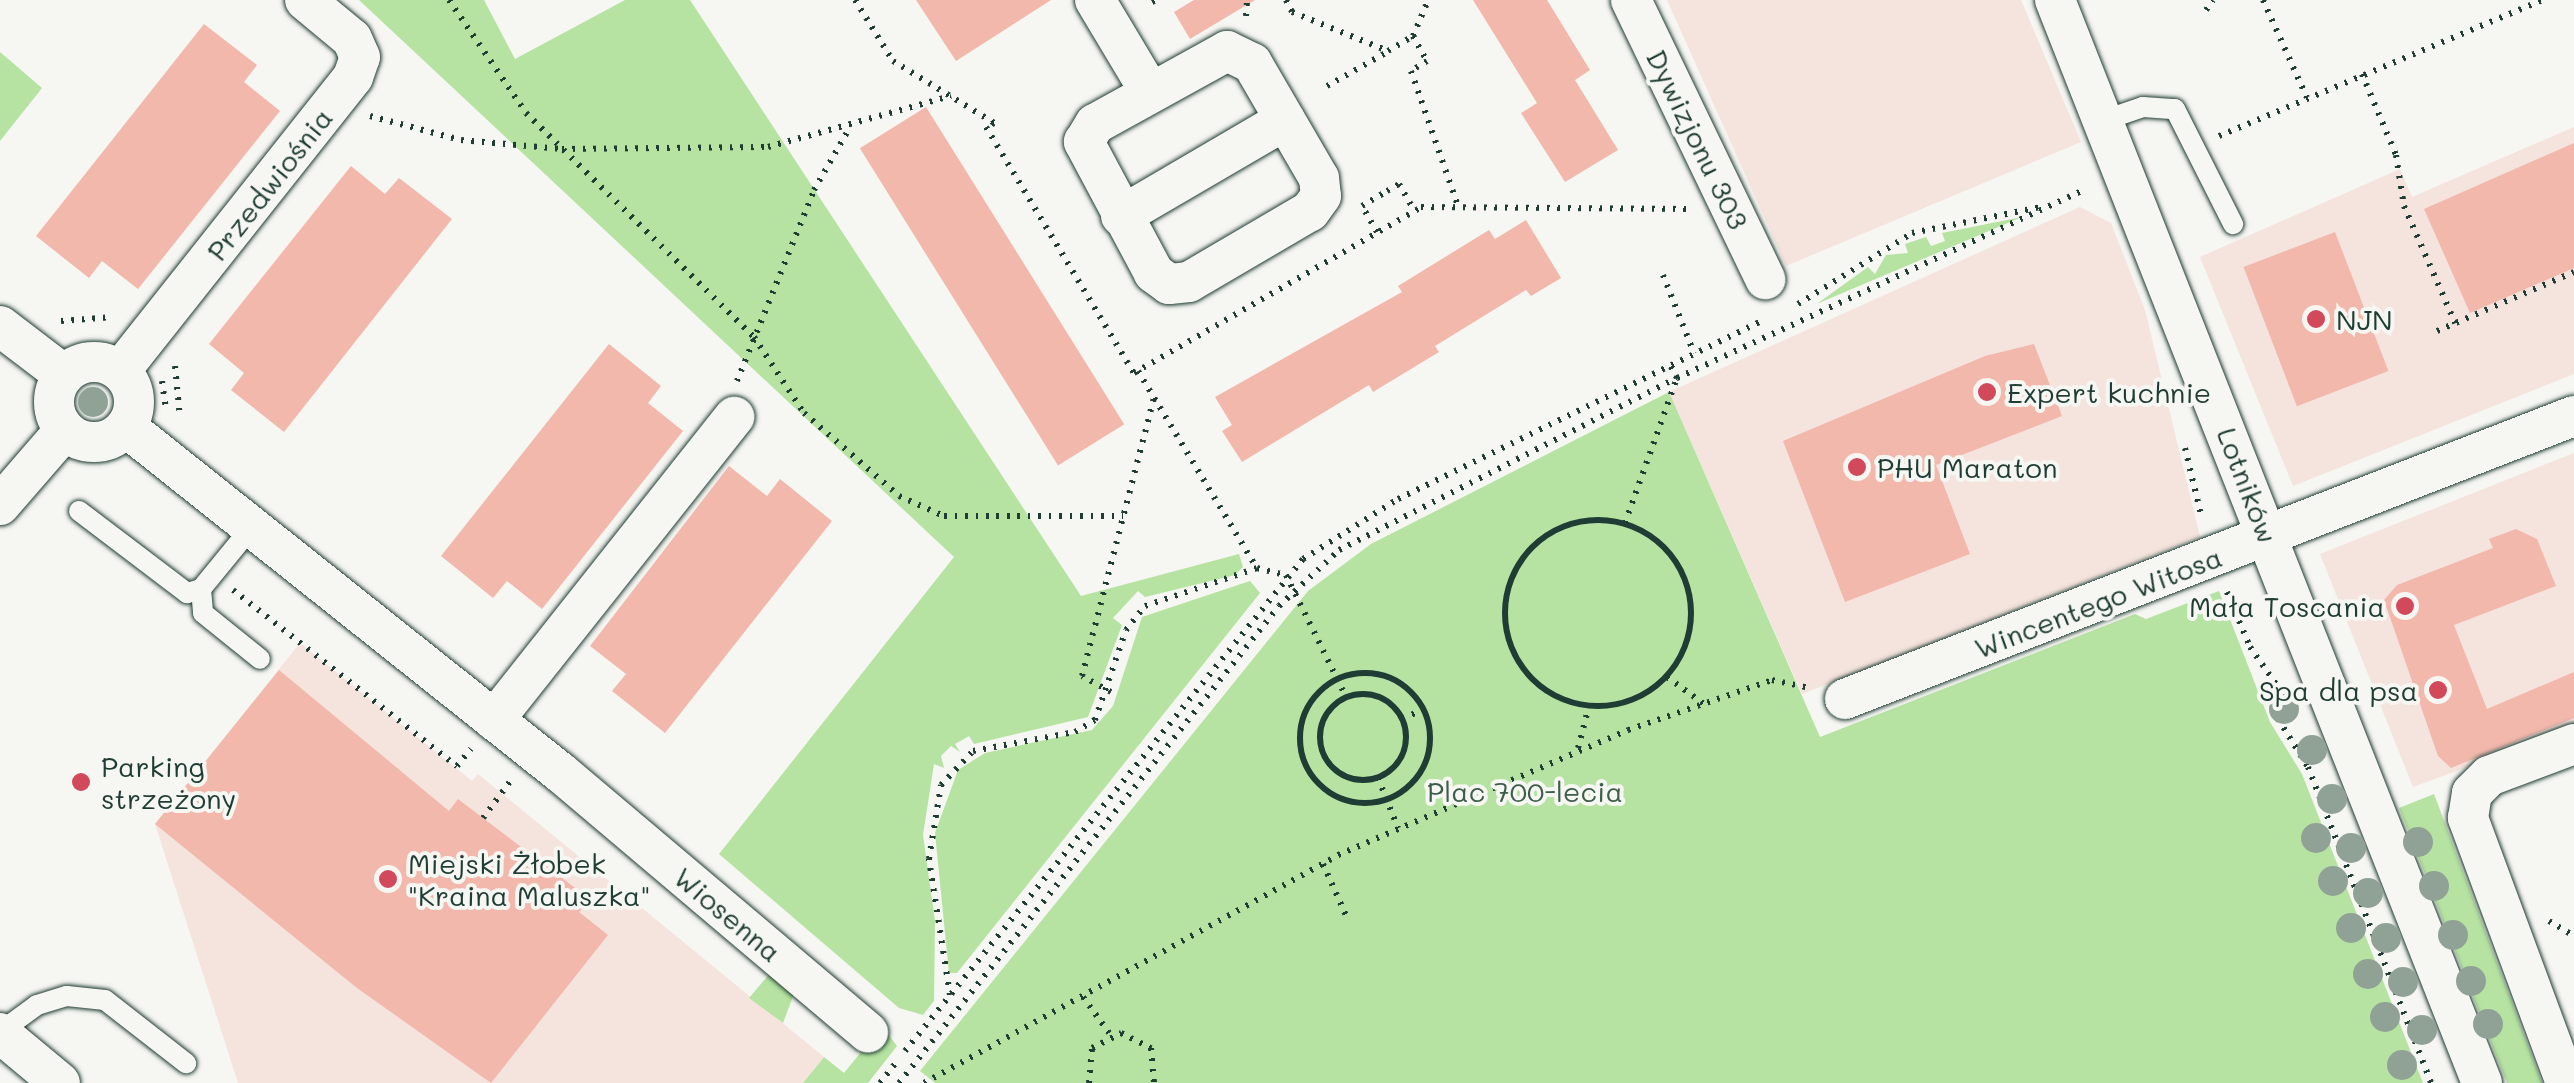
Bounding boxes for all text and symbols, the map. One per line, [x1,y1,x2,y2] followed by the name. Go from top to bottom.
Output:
[1640,44,1756,234] street label: Dywizjonu 303
[199,101,339,267] street label: Przedwiośnia
[2336,302,2393,336] place label: NJN
[2305,308,2327,330] marker: NJN
[2007,375,2211,409] place label: Expert kuchnie
[1976,381,1998,403] marker: Expert kuchnie
[2211,423,2285,547] street label: Lotników
[1877,450,2057,484] place label: PHU Maraton
[1846,456,1868,478] marker: PHU Maraton
[1969,539,2227,665] street label: Wincentego Witosa
[2189,589,2385,623] place label: Mała Toscania
[2394,595,2416,617] marker: Mała Toscania
[2259,673,2418,707] place label: Spa dla psa
[2427,679,2449,701] marker: Spa dla psa
[101,749,236,815] place label: Parking strzeżony
[70,771,92,793] marker: Parking strzeżony
[1427,774,1623,808] park label: Plac 700-lecia
[408,846,650,912] place label: Miejski Żłobek "Kraina Maluszka"
[668,860,788,968] street label: Wiosenna
[377,868,399,890] marker: Miejski Żłobek "Kraina Maluszka"

